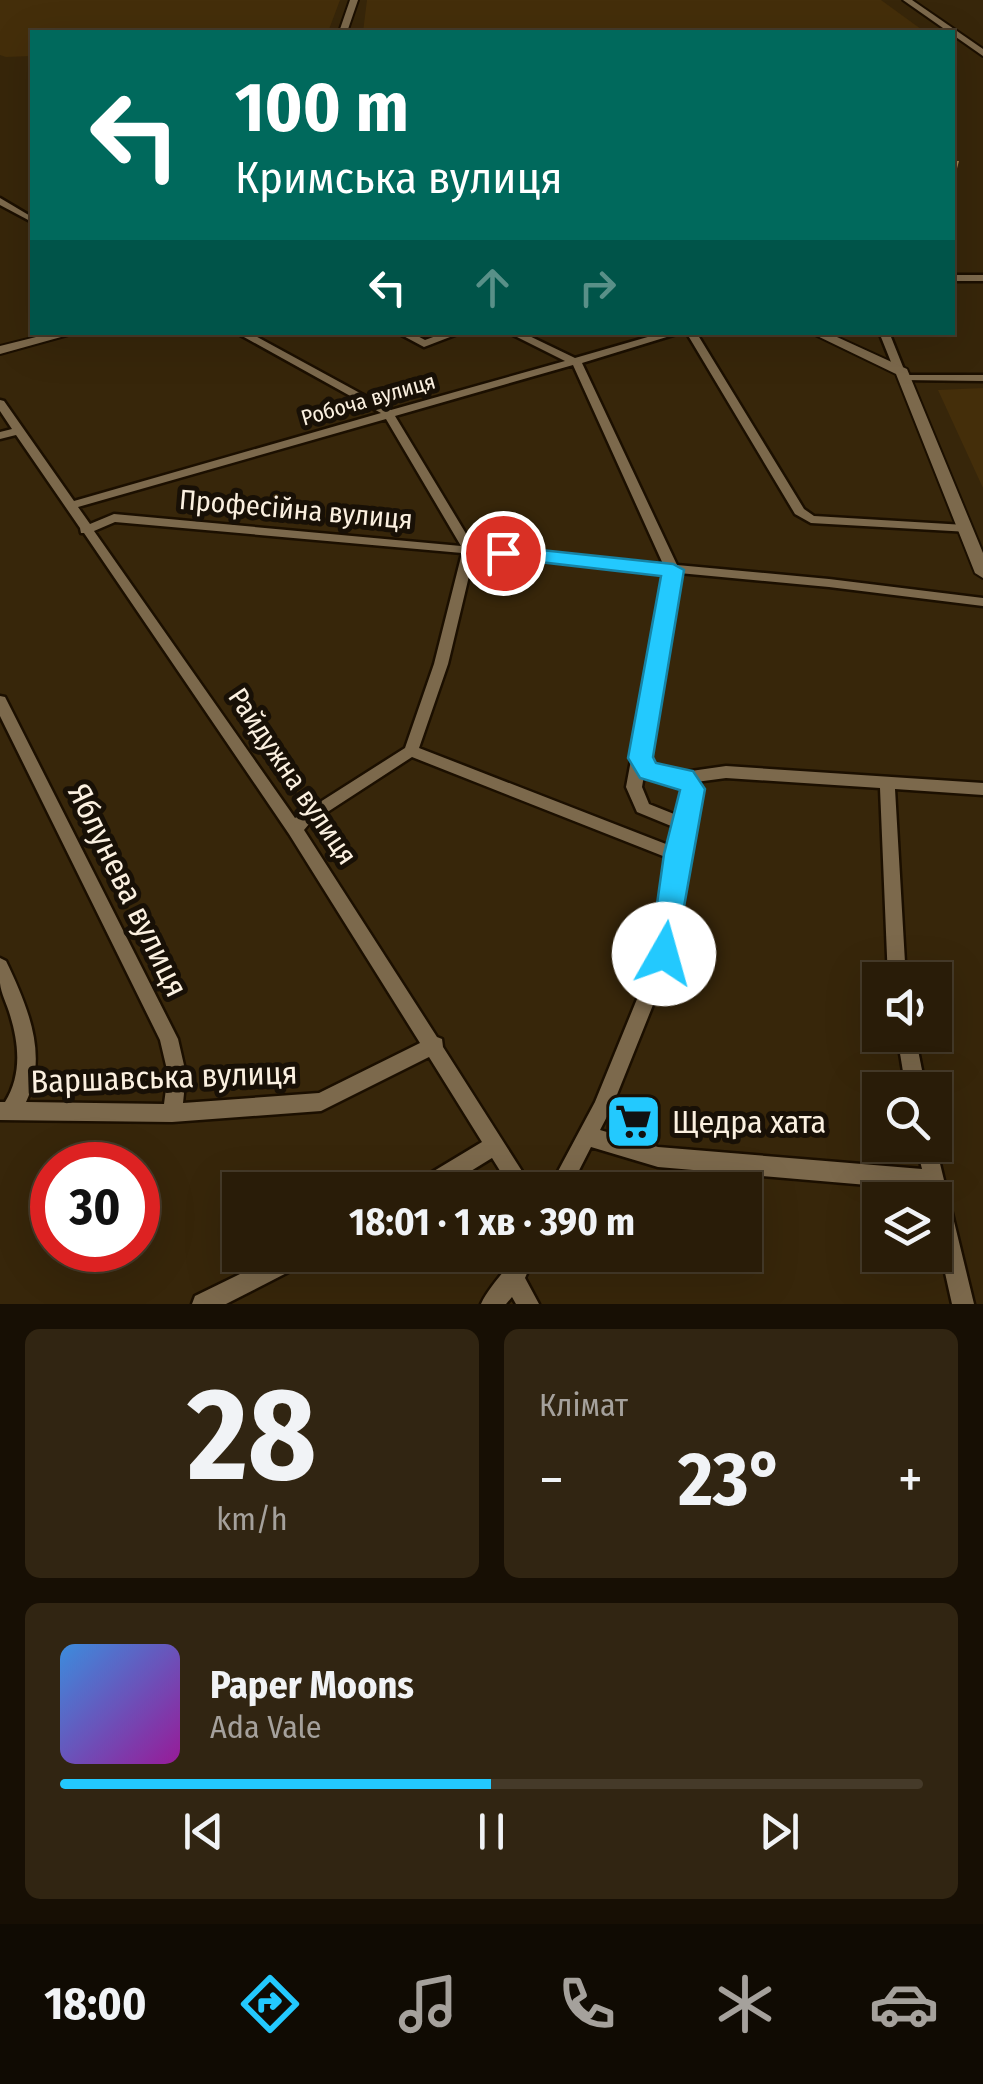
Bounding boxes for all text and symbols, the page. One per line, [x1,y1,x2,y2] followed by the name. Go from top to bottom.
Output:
[235,66,409,150] text: 100 m
[70,70,200,200] icon: left
[235,151,563,205] text: Кримська вулиця
[360,260,415,315] icon: left
[465,260,520,315] icon: ahead
[570,260,625,315] icon: right
[298,367,438,432] street label: Робоча вулиця
[178,483,414,536] street label: Професійна вулиця
[461,511,546,596] pin
[476,526,531,581] icon: arrive
[221,682,364,871] street label: Райдужна вулиця
[60,777,196,1003] street label: Яблунева вулиця
[612,902,716,1006] position arrow
[862,962,952,1272] map controls
[862,962,952,1052] button: sound
[30,1053,298,1101] street label: Варшавська вулиця
[862,1072,952,1162] button: search
[603,1092,663,1152] supermarket icon: Щедра хата
[672,1103,826,1141] place label: Щедра хата
[30,1142,160,1272] speed limit sign: 30
[862,1182,952,1272] button: layers
[349,1199,635,1245] text: 18:01 · 1 хв · 390 m
[188,1357,316,1513] text: 28
[539,1386,628,1424] text: Клімат
[678,1435,784,1525] text: 23°
[539,1447,564,1513] text: −
[898,1447,923,1513] text: +
[216,1500,288,1538] text: km/h
[210,1662,414,1708] text: Paper Moons
[210,1708,322,1746] text: Ada Vale
[176,1804,231,1859] icon: previous
[464,1804,519,1859] icon: pause
[752,1804,807,1859] icon: next
[235,1969,305,2039] icon: directions
[393,1969,463,2039] icon: music
[552,1969,622,2039] icon: phone
[710,1969,780,2039] icon: climate
[869,1969,939,2039] icon: car
[44,1977,146,2031] text: 18:00

